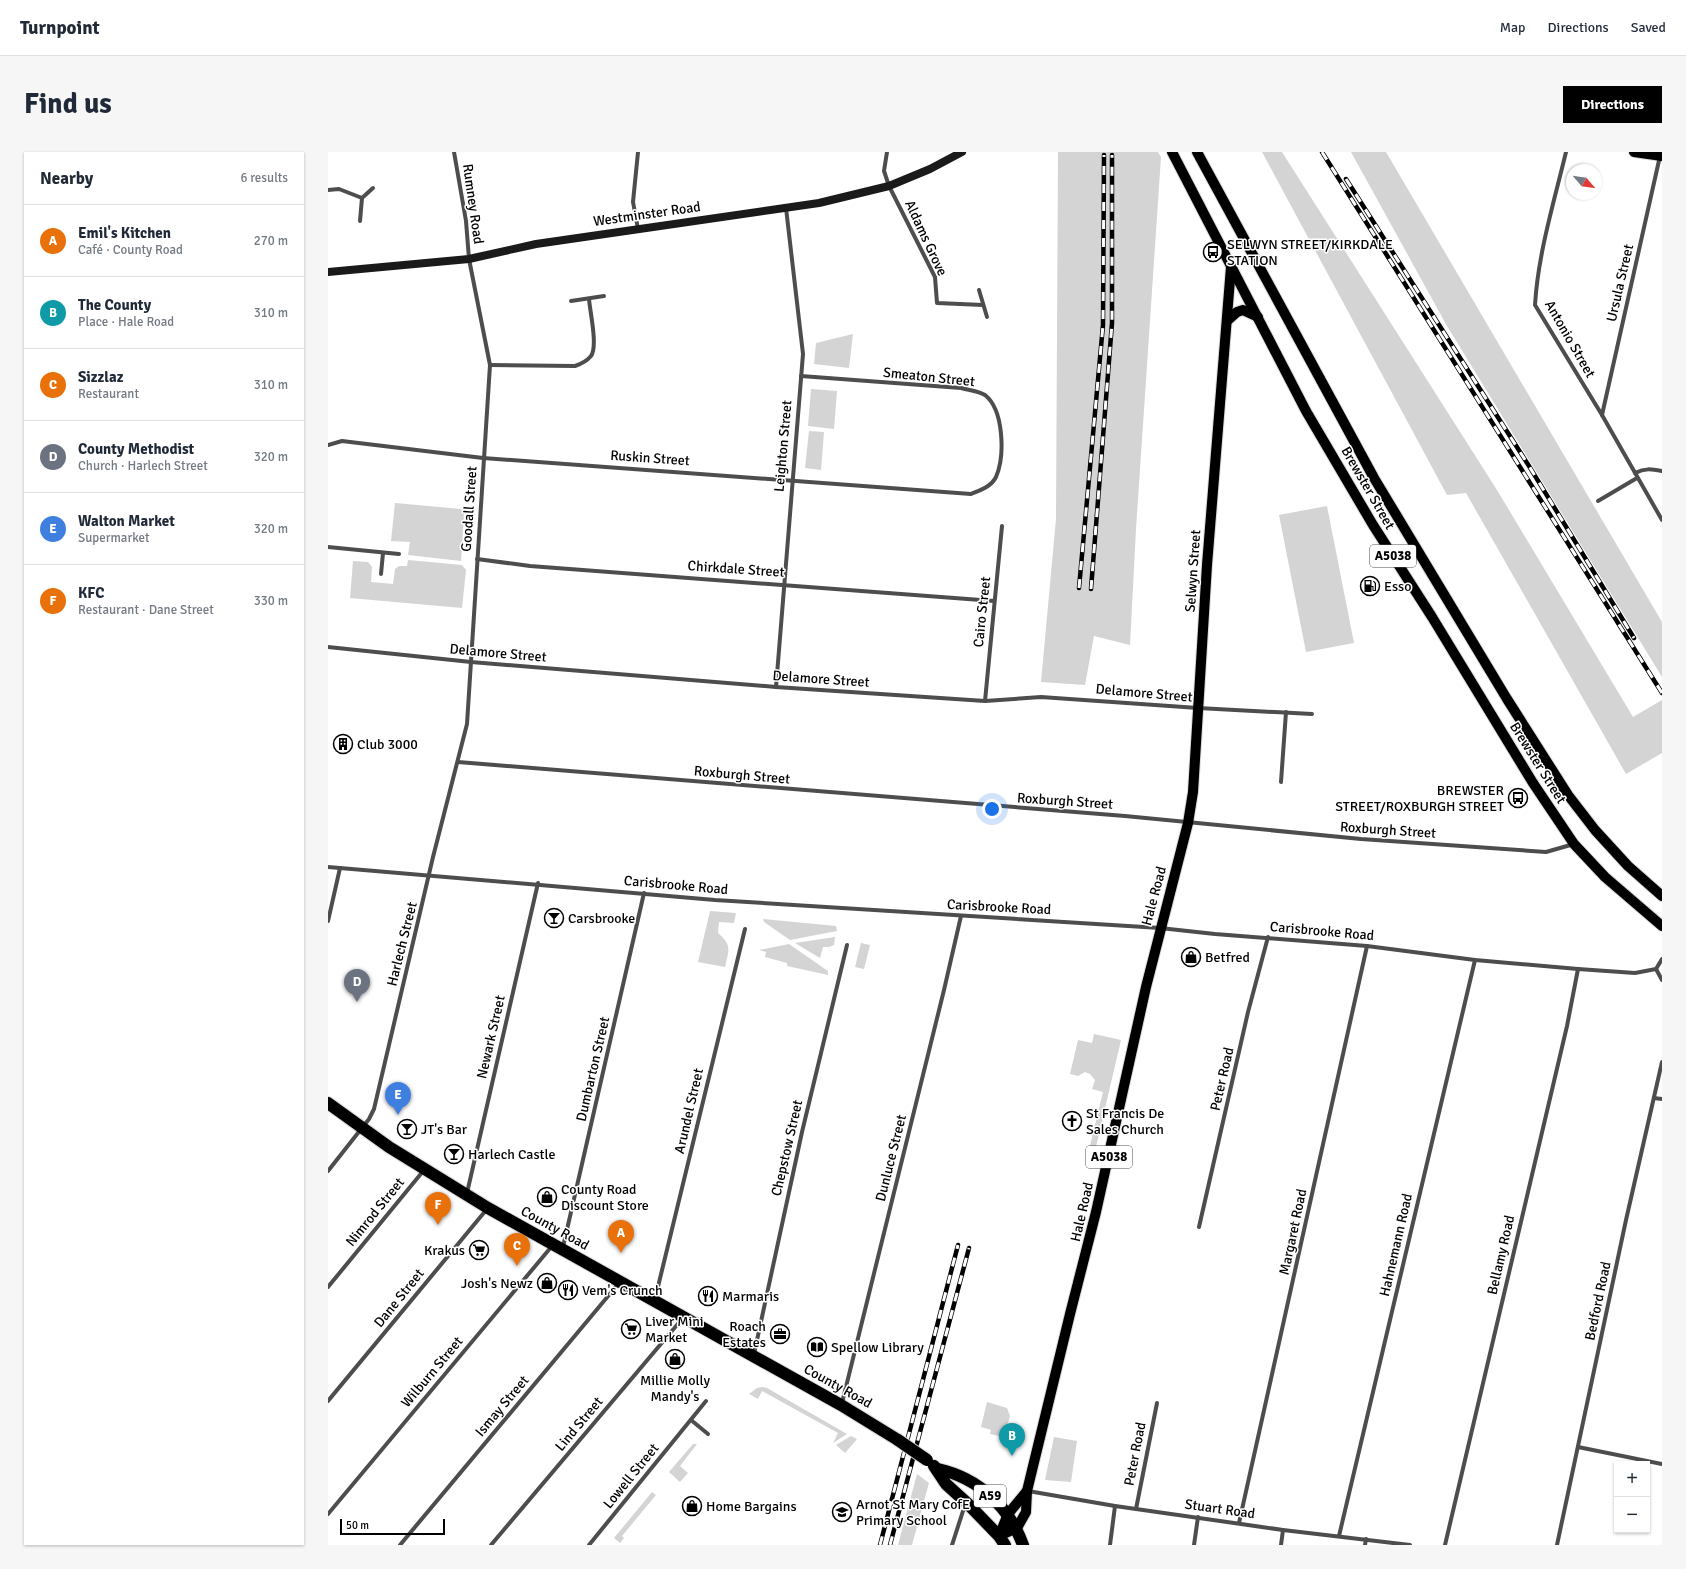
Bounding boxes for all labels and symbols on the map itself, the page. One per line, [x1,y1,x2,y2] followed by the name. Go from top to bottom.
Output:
[459,163,487,245] street label: Rumney Road
[1566,164,1602,200] north arrow
[901,197,951,279] street label: Aldams Grove
[592,198,702,230] street label: Westminster Road
[1227,236,1393,269] place label: SELWYN STREET/KIRKDALE STATION
[1202,241,1224,263] bus stop icon: SELWYN STREET/KIRKDALE STATION
[1603,242,1637,323] street label: Ursula Street
[1541,297,1599,381] street label: Antonio Street
[882,364,976,390] street label: Smeaton Street
[771,399,795,493] street label: Leighton Street
[1337,444,1399,532] street label: Brewster Street
[610,447,690,469] street label: Ruskin Street
[458,466,480,552] street label: Goodall Street
[1182,529,1204,613] street label: Selwyn Street
[1370,545,1416,567] road number: A5038
[687,557,785,581] street label: Chirkdale Street
[1359,575,1381,597] fuel station icon: Esso
[970,576,994,648] street label: Cairo Street
[1384,578,1411,595] place label: Esso
[449,640,547,666] street label: Delamore Street
[772,667,870,691] street label: Delamore Street
[1095,680,1193,706] street label: Delamore Street
[1506,719,1570,807] street label: Brewster Street
[332,733,354,755] building icon: Club 3000
[357,736,418,753] place label: Club 3000
[693,762,791,788] street label: Roxburgh Street
[1335,782,1504,815] place label: BREWSTER STREET/ROXBURGH STREET
[1507,787,1529,809] bus stop icon: BREWSTER STREET/ROXBURGH STREET
[1016,789,1114,813] street label: Roxburgh Street
[982,799,1002,819] your location
[1339,818,1437,842] street label: Roxburgh Street
[1138,865,1170,927] street label: Hale Road
[623,872,729,898] street label: Carisbrooke Road
[946,896,1052,918] street label: Carisbrooke Road
[383,900,421,988] street label: Harlech Street
[543,907,565,929] bar icon: Carsbrooke
[568,910,635,927] place label: Carsbrooke
[1269,918,1375,944] street label: Carisbrooke Road
[1180,946,1202,968] shop icon: Betfred
[1205,949,1250,966] place label: Betfred
[344,969,370,1002] pin: D
[473,994,509,1080] street label: Newark Street
[573,1015,613,1123] street label: Dumbarton Street
[1206,1046,1238,1112] street label: Peter Road
[671,1067,707,1155] street label: Arundel Street
[385,1082,411,1115] pin: E
[768,1098,806,1198] street label: Chepstow Street
[1086,1105,1164,1138] place label: St Francis De Sales Church
[1061,1110,1083,1132] church icon: St Francis De Sales Church
[872,1113,910,1203] street label: Dunluce Street
[396,1118,418,1140] bar icon: JT's Bar
[421,1121,468,1138] place label: JT's Bar
[443,1143,465,1165] bar icon: Harlech Castle
[468,1146,555,1163] place label: Harlech Castle
[1086,1146,1132,1168] road number: A5038
[342,1174,408,1250] street label: Nimrod Street
[561,1181,649,1214] place label: County Road Discount Store
[1067,1181,1097,1243] street label: Hale Road
[536,1186,558,1208] shop icon: County Road Discount Store
[1276,1187,1310,1277] street label: Margaret Road
[425,1192,451,1225] pin: F
[1376,1192,1416,1298] street label: Hahnemann Road
[518,1202,592,1254] street label: County Road
[1484,1214,1518,1296] street label: Bellamy Road
[608,1220,634,1253] pin: A
[504,1233,530,1266] pin: C
[468,1239,490,1261] supermarket icon: Krakus
[424,1242,465,1259] place label: Krakus
[1581,1260,1615,1342] street label: Bedford Road
[370,1265,428,1331] street label: Dane Street
[536,1272,558,1294] shop icon: Josh's Newz
[461,1275,533,1292] place label: Josh's Newz
[557,1279,579,1301] restaurant icon: Vem's Crunch
[582,1282,663,1299] place label: Vem's Crunch
[697,1285,719,1307] restaurant icon: Marmaris
[722,1288,779,1305] place label: Marmaris
[645,1313,704,1346] place label: Liver Mini Market
[620,1318,642,1340] supermarket icon: Liver Mini Market
[722,1318,766,1351] place label: Roach Estates
[769,1323,791,1345] office icon: Roach Estates
[397,1333,467,1411] street label: Wilburn Street
[806,1336,828,1358] library icon: Spellow Library
[831,1339,924,1356] place label: Spellow Library
[664,1348,686,1370] shop icon: Millie Molly Mandy's
[801,1360,875,1412] street label: County Road
[472,1372,532,1440] street label: Ismay Street
[640,1372,710,1405] place label: Millie Molly Mandy's
[551,1393,607,1455] street label: Lind Street
[1120,1421,1150,1487] street label: Peter Road
[999,1423,1025,1456] pin: B
[600,1440,662,1512] street label: Lowell Street
[974,1485,1006,1507] road number: A59
[681,1495,703,1517] shop icon: Home Bargains
[856,1496,970,1529] place label: Arnot St Mary CofE Primary School
[1184,1496,1256,1522] street label: Stuart Road
[706,1498,797,1515] place label: Home Bargains
[831,1501,853,1523] school or university icon: Arnot St Mary CofE Primary School
[340,1517,445,1536] scale bar

